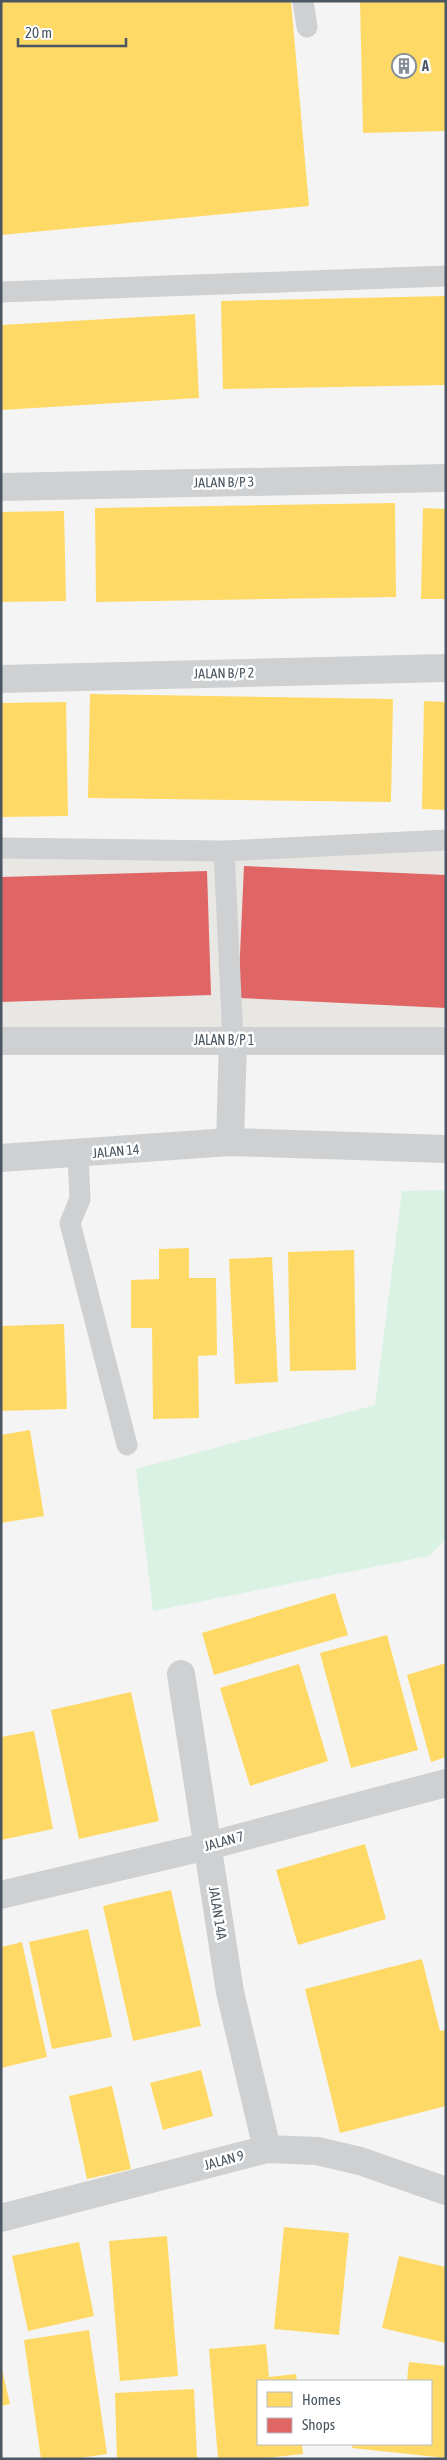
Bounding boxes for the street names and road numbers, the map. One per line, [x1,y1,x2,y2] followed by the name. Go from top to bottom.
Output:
[194,473,254,491] street label: JALAN B/P 3
[194,664,254,682] street label: JALAN B/P 2
[194,1032,254,1048] street label: JALAN B/P 1
[92,1141,140,1161] street label: JALAN 14
[202,1828,246,1854] street label: JALAN 7
[206,1885,230,1941] street label: JALAN 14A
[202,2147,246,2173] street label: JALAN 9

